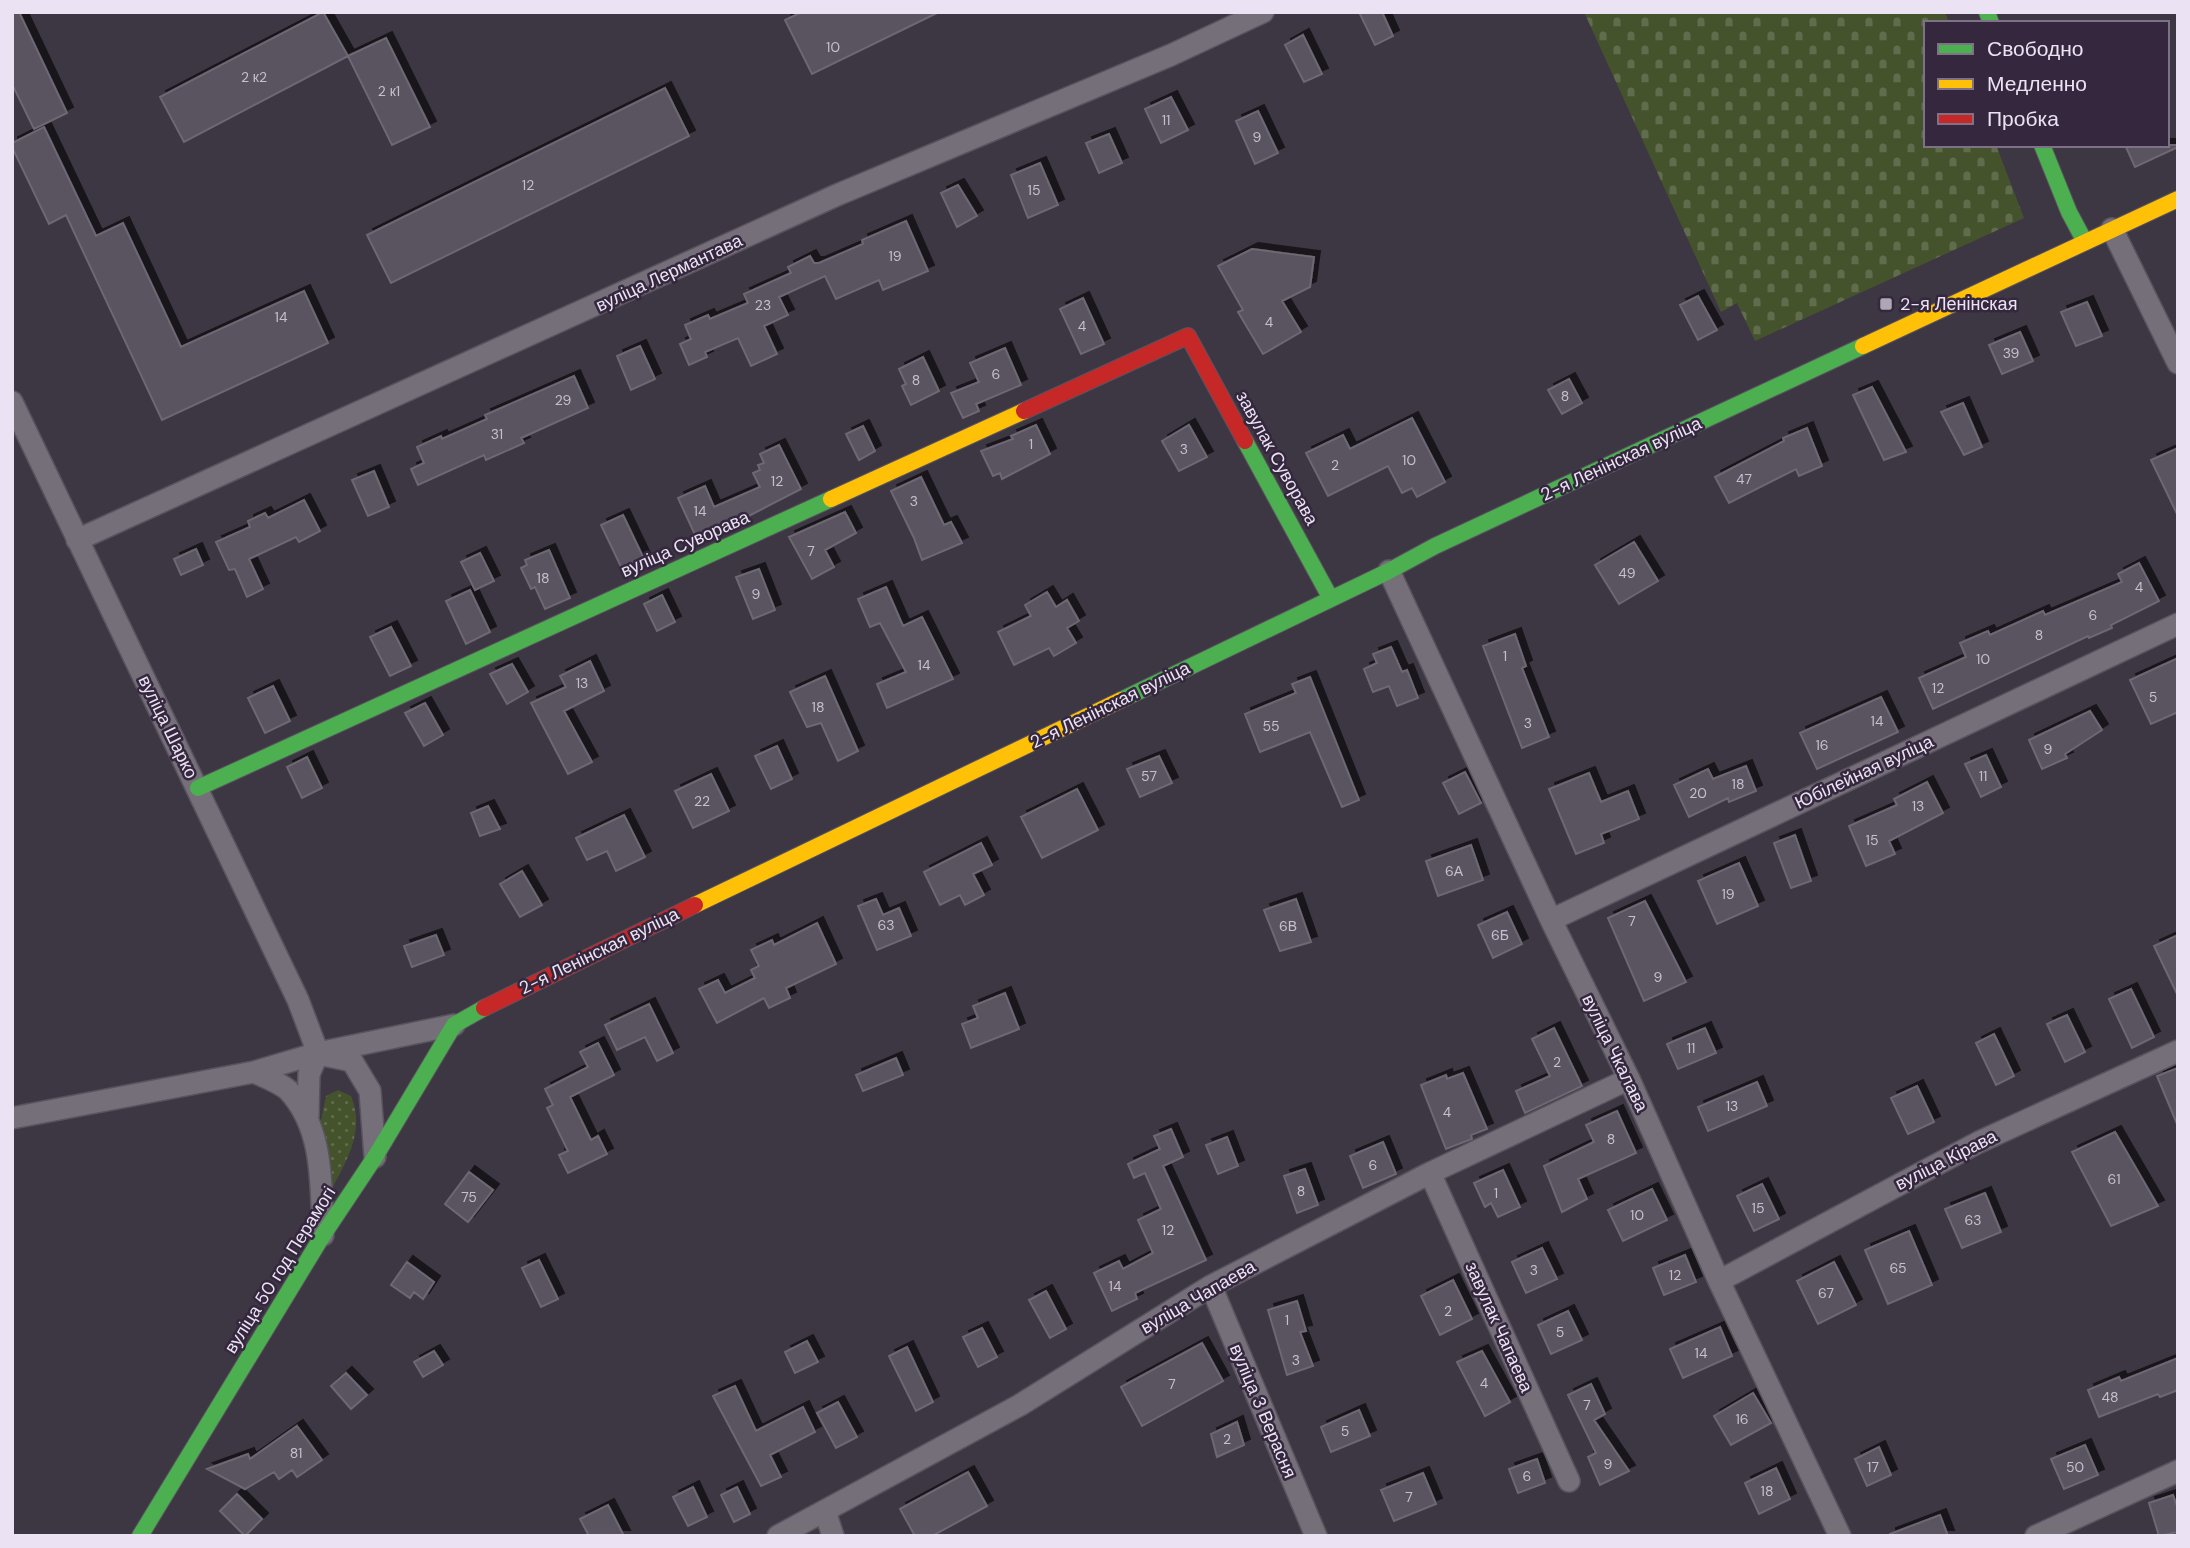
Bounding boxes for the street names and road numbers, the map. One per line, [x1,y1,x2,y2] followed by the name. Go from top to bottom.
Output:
[592,228,747,317] street label: вуліца Лермантава
[1230,387,1324,530] street label: завулак Суворава
[1537,411,1706,507] street label: 2-я Ленінская вуліца
[617,505,754,583] street label: вуліца Суворава
[1026,655,1195,754] street label: 2-я Ленінская вуліца
[133,671,203,783] street label: вуліца Шарко
[1791,729,1938,815] street label: Юбілейная вуліца
[515,901,684,1000] street label: 2-я Ленінская вуліца
[1576,990,1654,1116] street label: вуліца Чкалава
[1891,1124,2002,1196] street label: вуліца Кірава
[219,1182,341,1358] street label: вуліца 50 год Перамогі
[1136,1254,1261,1340] street label: вуліца Чапаева
[1459,1258,1539,1397] street label: завулак Чапаева
[1224,1340,1302,1482] street label: вуліца 3 Верасня

